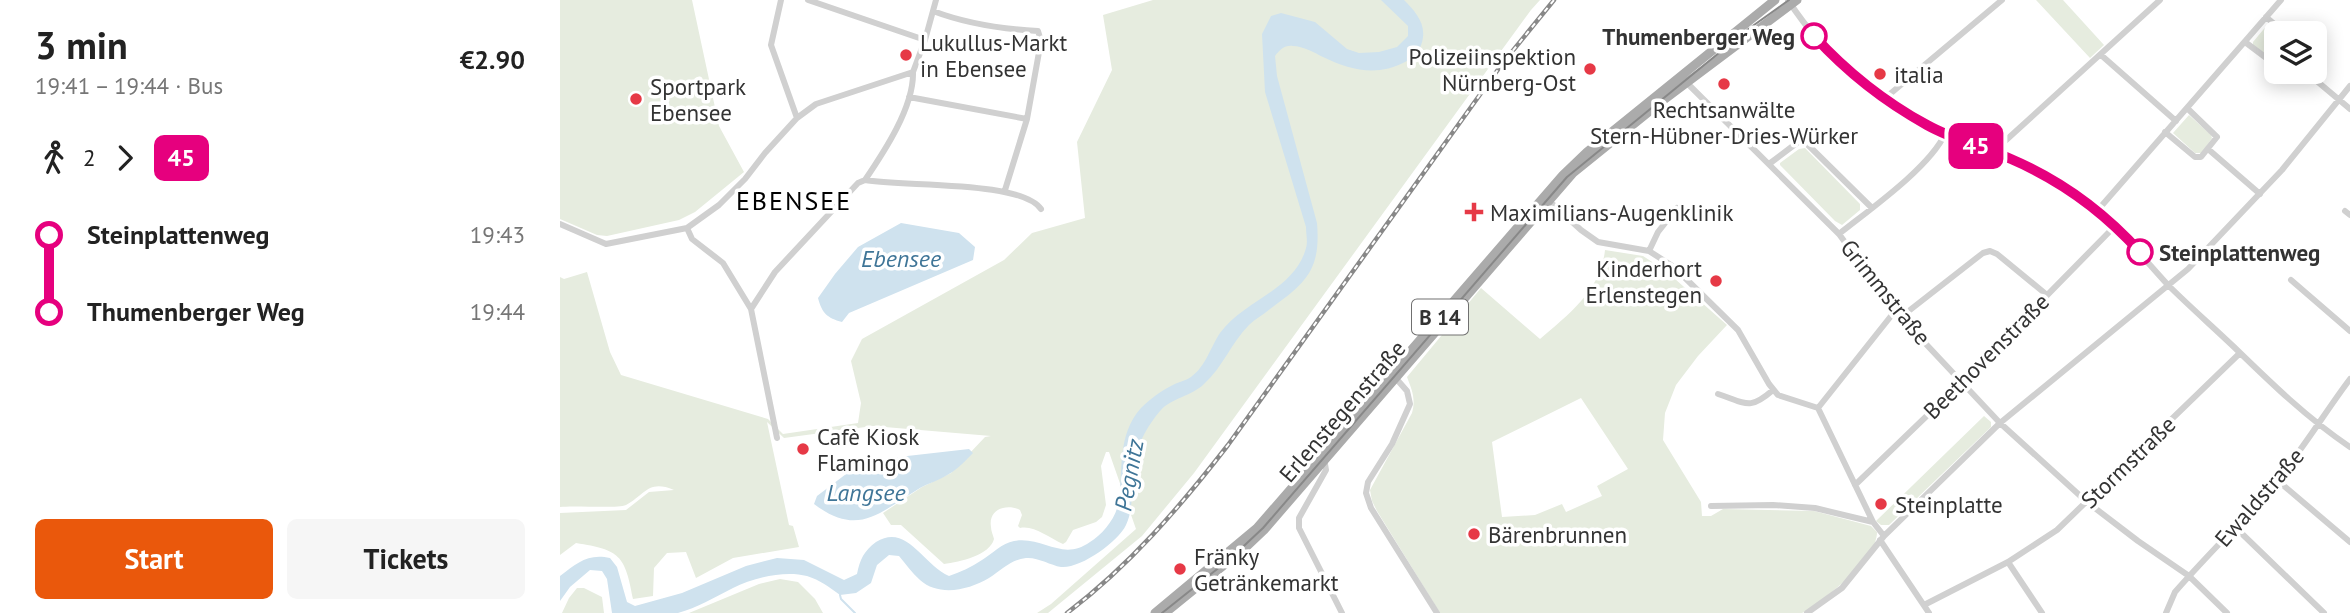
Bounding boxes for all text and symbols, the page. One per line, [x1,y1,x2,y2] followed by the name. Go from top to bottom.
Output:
[35,20,128,69] text: 3 min
[2264,21,2327,84] map controls
[2264,21,2327,84] button: layers
[1602,22,1795,51] place label: Thumenberger Weg
[1801,23,1827,49] marker: Thumenberger Weg
[920,28,1067,83] place label: Lukullus-Markt in Ebensee
[1409,42,1576,97] place label: Polizeiinspektion Nürnberg-Ost
[460,43,525,76] text: €2.90
[898,47,914,63] marker: Lukullus-Markt in Ebensee
[1894,60,1944,89] place label: italia
[1582,61,1598,77] marker: Polizeiinspektion Nürnberg-Ost
[1872,66,1888,82] marker: italia
[35,71,223,100] text: 19:41 – 19:44 · Bus
[650,72,746,127] place label: Sportpark Ebensee
[1716,76,1732,92] marker: Rechtsanwälte Stern-Hübner-Dries-Würker
[628,91,644,107] marker: Sportpark Ebensee
[1590,95,1858,150] place label: Rechtsanwälte Stern-Hübner-Dries-Würker
[1944,123,2008,169] line badge: 45
[1962,130,1990,161] text: 45
[35,139,73,177] icon: walk
[106,139,144,177] icon: forward
[168,142,195,173] text: 45
[83,143,96,172] text: 2
[736,184,852,217] district label: EBENSEE
[1490,198,1733,227] place label: Maximilians-Augenklinik
[1464,202,1484,222] marker: Maximilians-Augenklinik
[87,218,269,251] text: Steinplattenweg
[470,220,525,249] text: 19:43
[1835,233,1937,351] street label: Grimmstraße
[2159,238,2320,267] place label: Steinplattenweg
[2127,239,2153,265] marker: Steinplattenweg
[861,243,941,274] water label: Ebensee
[1586,254,1702,309] place label: Kinderhort Erlenstegen
[1708,273,1724,289] marker: Kinderhort Erlenstegen
[1917,287,2055,425] street label: Beethovenstraße
[87,295,305,328] text: Thumenberger Weg
[470,297,525,326] text: 19:44
[1412,300,1468,334] road number: B 14
[1273,334,1411,488] street label: Erlenstegenstraße
[2075,410,2181,514] street label: Stormstraße
[817,422,919,477] place label: Cafè Kiosk Flamingo
[1107,436,1151,513] water label: Pegnitz
[795,441,811,457] marker: Cafè Kiosk Flamingo
[2208,442,2310,552] street label: Ewaldstraße
[826,477,906,508] water label: Langsee
[1895,490,2003,519] place label: Steinplatte
[1873,496,1889,512] marker: Steinplatte
[35,519,273,599] button: Start
[287,519,525,599] button: Tickets
[1488,520,1627,549] place label: Bärenbrunnen
[1466,526,1482,542] marker: Bärenbrunnen
[1194,542,1339,597] place label: Fränky Getränkemarkt
[1172,561,1188,577] marker: Fränky Getränkemarkt

